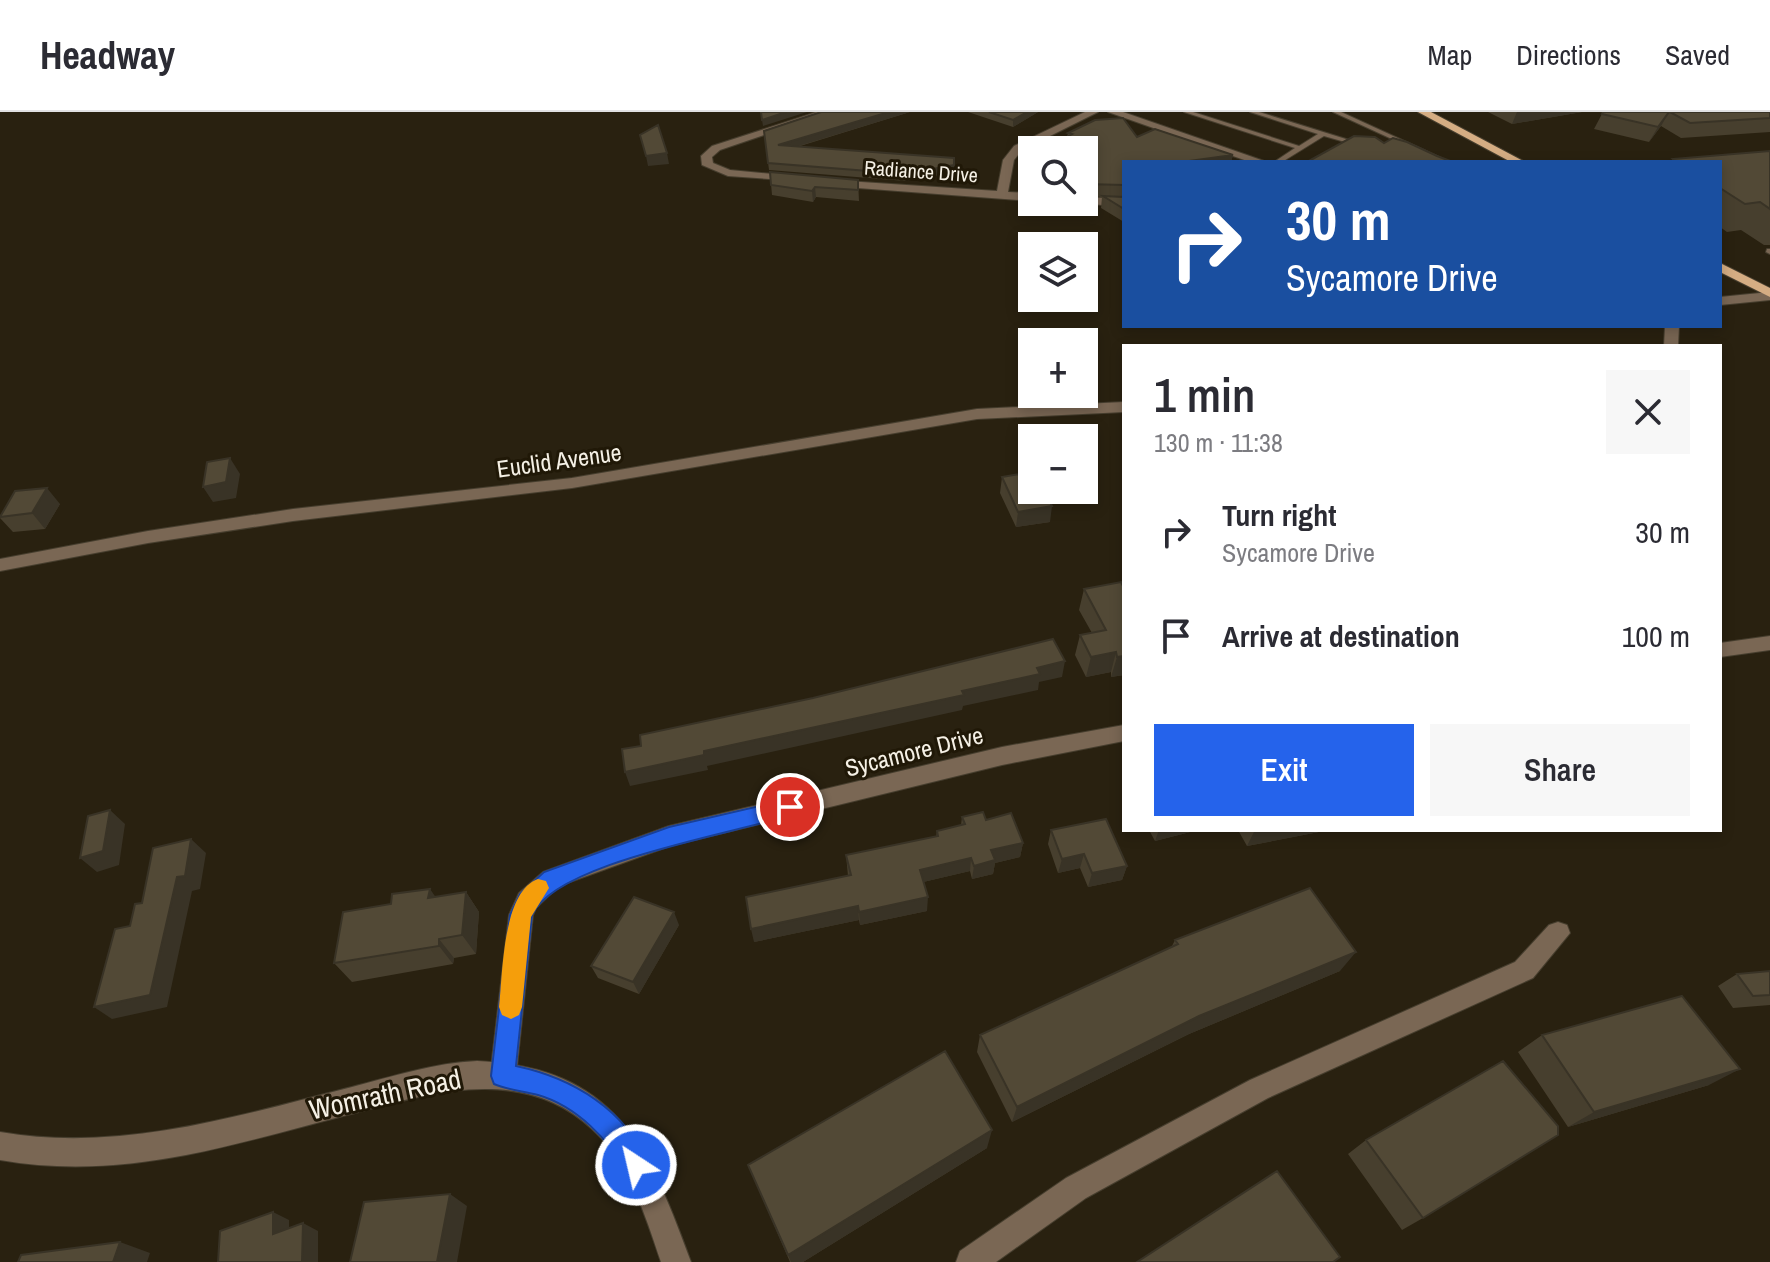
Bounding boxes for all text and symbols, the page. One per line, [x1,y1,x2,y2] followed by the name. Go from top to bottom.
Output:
[40,30,175,81] text: Headway
[1428,36,1472,74] text: Map
[1516,36,1621,74] text: Directions
[1665,36,1730,74] text: Saved
[1018,136,1098,504] map controls
[1018,136,1098,216] button: search
[863,154,979,188] street label: Radiance Drive
[1286,182,1391,257] text: 30 m
[1154,192,1258,296] icon: right
[1018,232,1098,312] button: layers
[1286,254,1498,302] text: Sycamore Drive
[1018,328,1098,408] button: +
[1154,362,1255,427] text: 1 min
[1606,370,1690,454] button: close
[1018,424,1098,504] button: −
[1154,425,1283,460] text: 130 m · 11:38
[495,435,623,485] street label: Euclid Avenue
[1222,495,1336,535] text: Turn right
[1154,510,1198,554] icon: right
[1635,512,1690,552] text: 30 m
[1222,535,1375,570] text: Sycamore Drive
[1154,614,1198,658] icon: arrive
[1222,616,1460,656] text: Arrive at destination
[1622,616,1690,656] text: 100 m
[842,718,986,784] street label: Sycamore Drive
[1154,724,1414,816] button: Exit
[1430,724,1690,816] button: Share
[756,773,824,841] pin
[768,785,812,829] icon: arrive
[306,1059,464,1129] street label: Womrath Road
[594,1123,678,1207] position arrow

